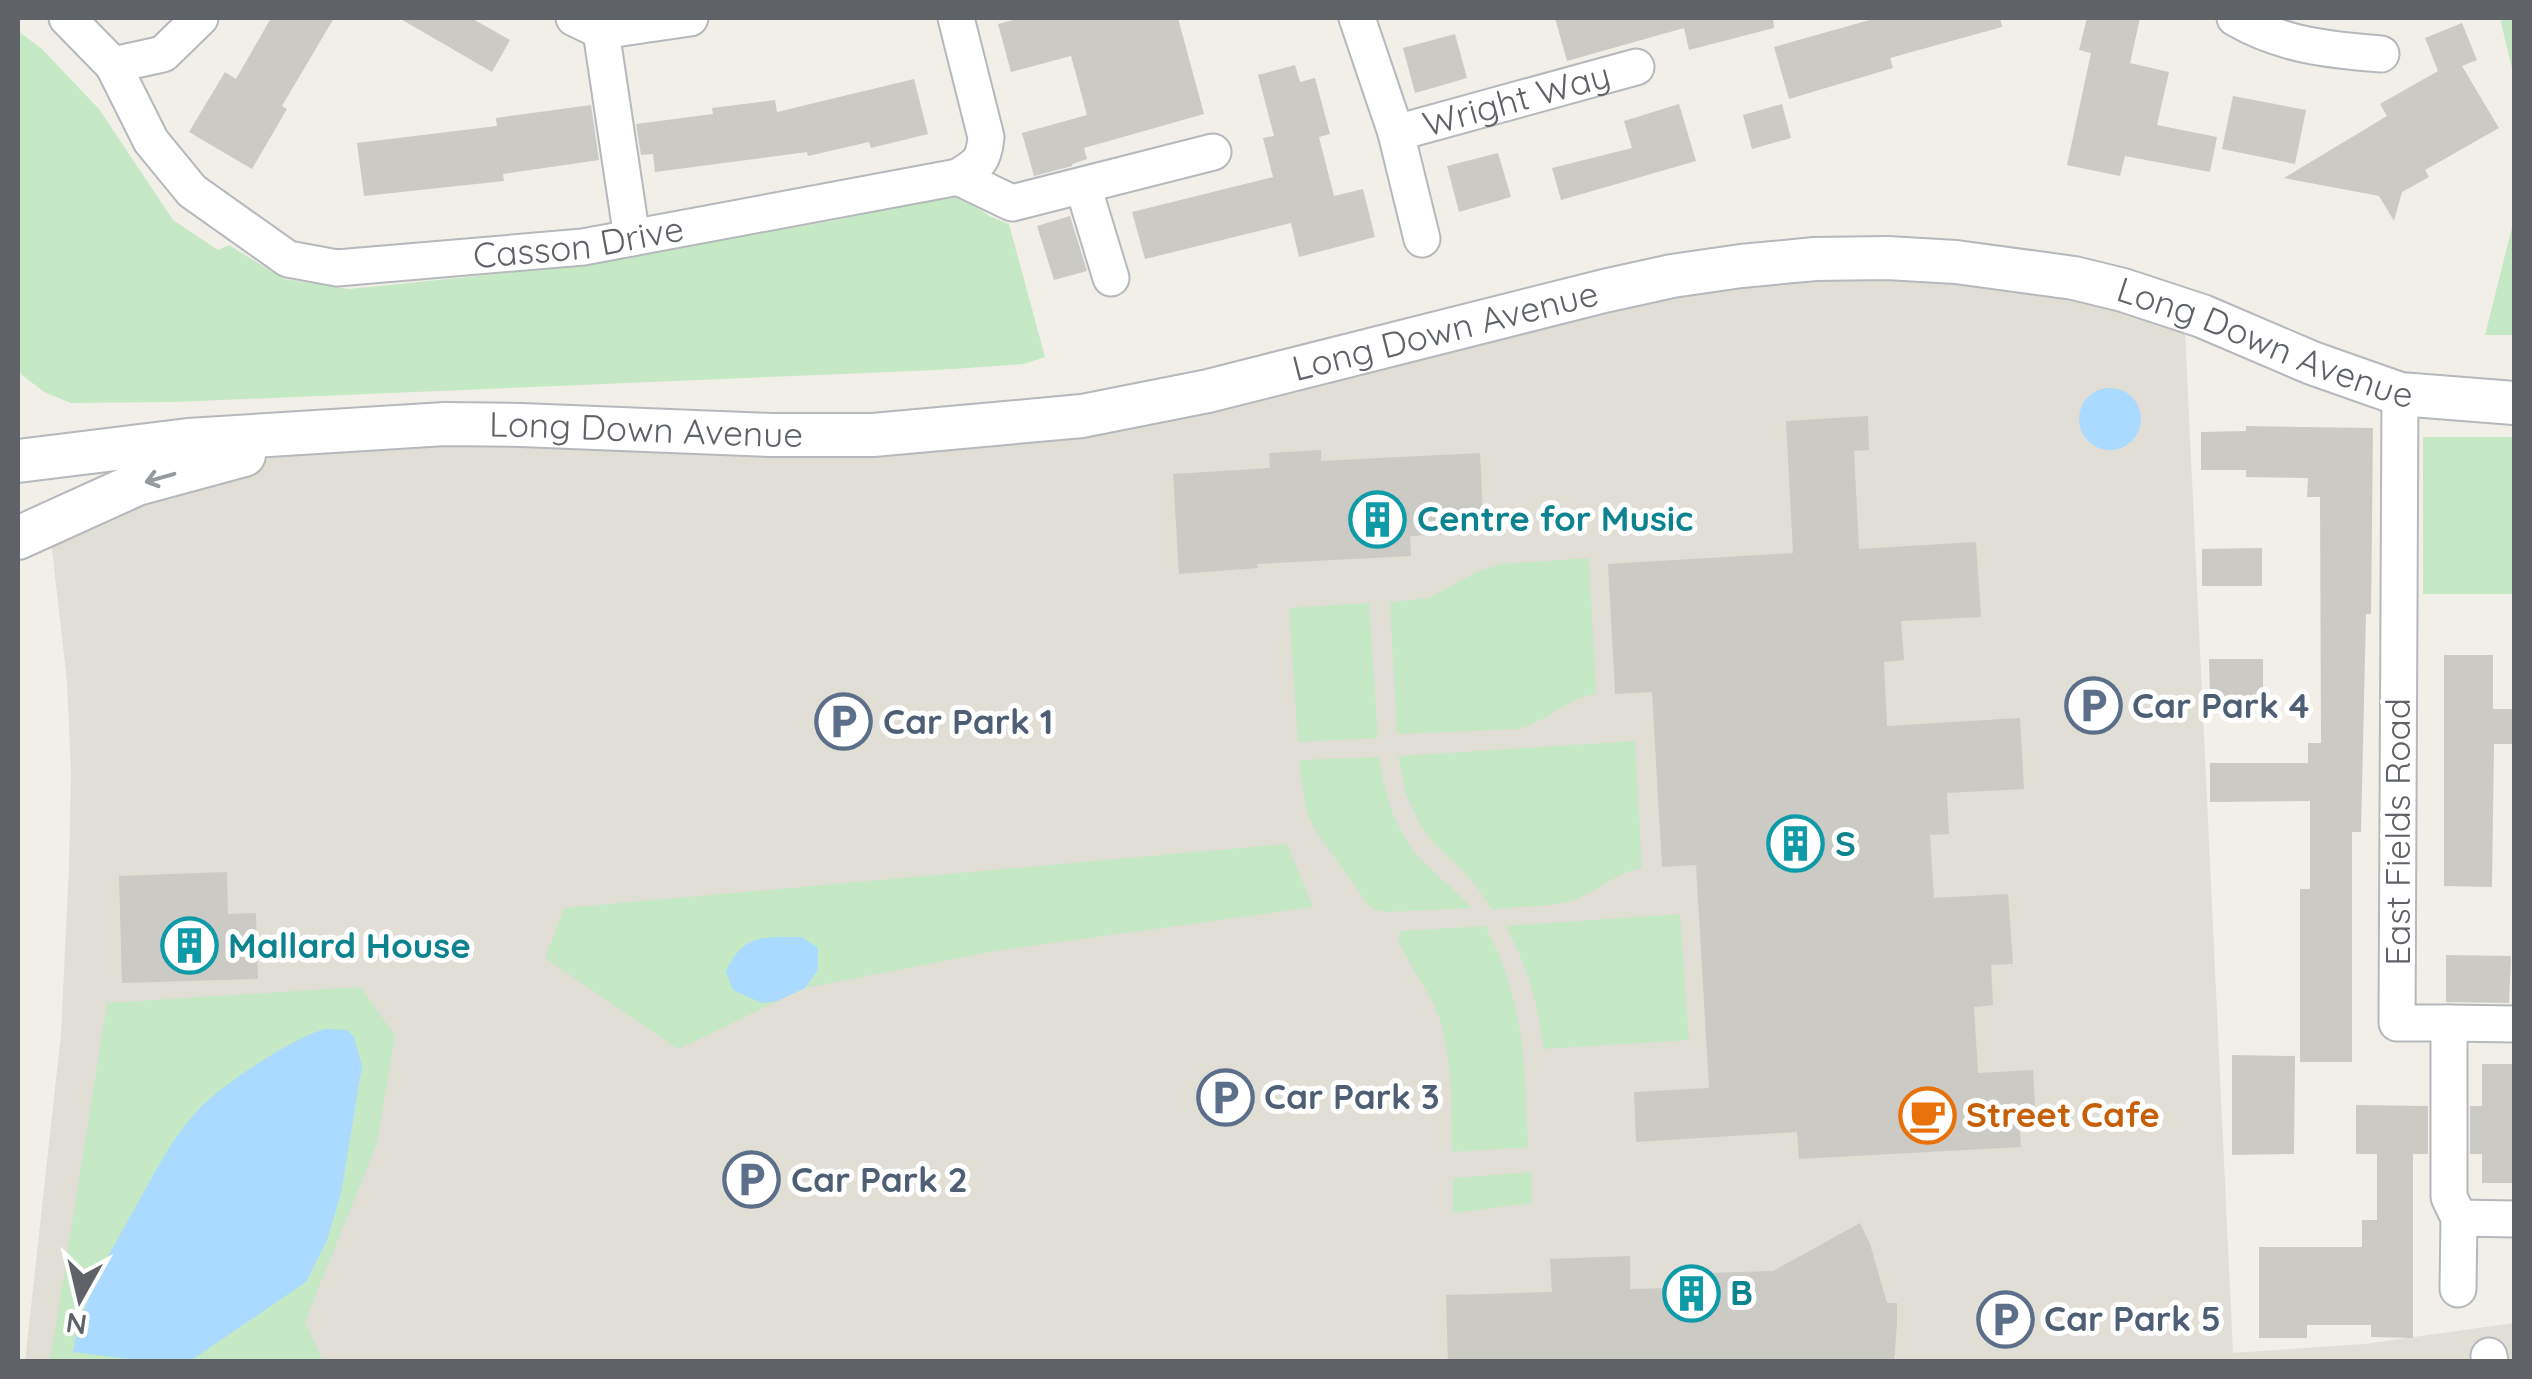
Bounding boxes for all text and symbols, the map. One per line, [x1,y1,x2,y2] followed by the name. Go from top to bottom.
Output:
[1418,52,1615,146] street label: Wright Way
[471,206,687,277] street label: Casson Drive
[2112,267,2415,416] street label: Long Down Avenue
[1287,270,1603,390] street label: Long Down Avenue
[489,402,803,456] street label: Long Down Avenue
[145,469,177,488] one-way arrow
[1348,489,1408,549] building icon: Centre for Music
[1417,496,1693,540] place label: Centre for Music
[2063,676,2123,736] parking icon: Car Park 4
[2132,683,2309,727] place label: Car Park 4
[814,692,874,752] parking icon: Car Park 1
[2375,698,2419,966] street label: East Fields Road
[883,699,1053,743] place label: Car Park 1
[1766,814,1826,874] building icon: S
[1835,821,1856,865] place label: S
[159,916,219,976] building icon: Mallard House
[228,923,471,967] place label: Mallard House
[1195,1067,1255,1127] parking icon: Car Park 3
[1264,1074,1440,1118] place label: Car Park 3
[1897,1085,1957,1145] cafe icon: Street Cafe
[1966,1092,2160,1136] place label: Street Cafe
[722,1150,782,1210] parking icon: Car Park 2
[791,1157,968,1201] place label: Car Park 2
[30,1249,130,1349] north arrow
[1661,1263,1721,1323] building icon: B
[1730,1270,1753,1314] place label: B
[1975,1289,2035,1349] parking icon: Car Park 5
[2044,1296,2221,1340] place label: Car Park 5
[64,1305,89,1343] text: N

